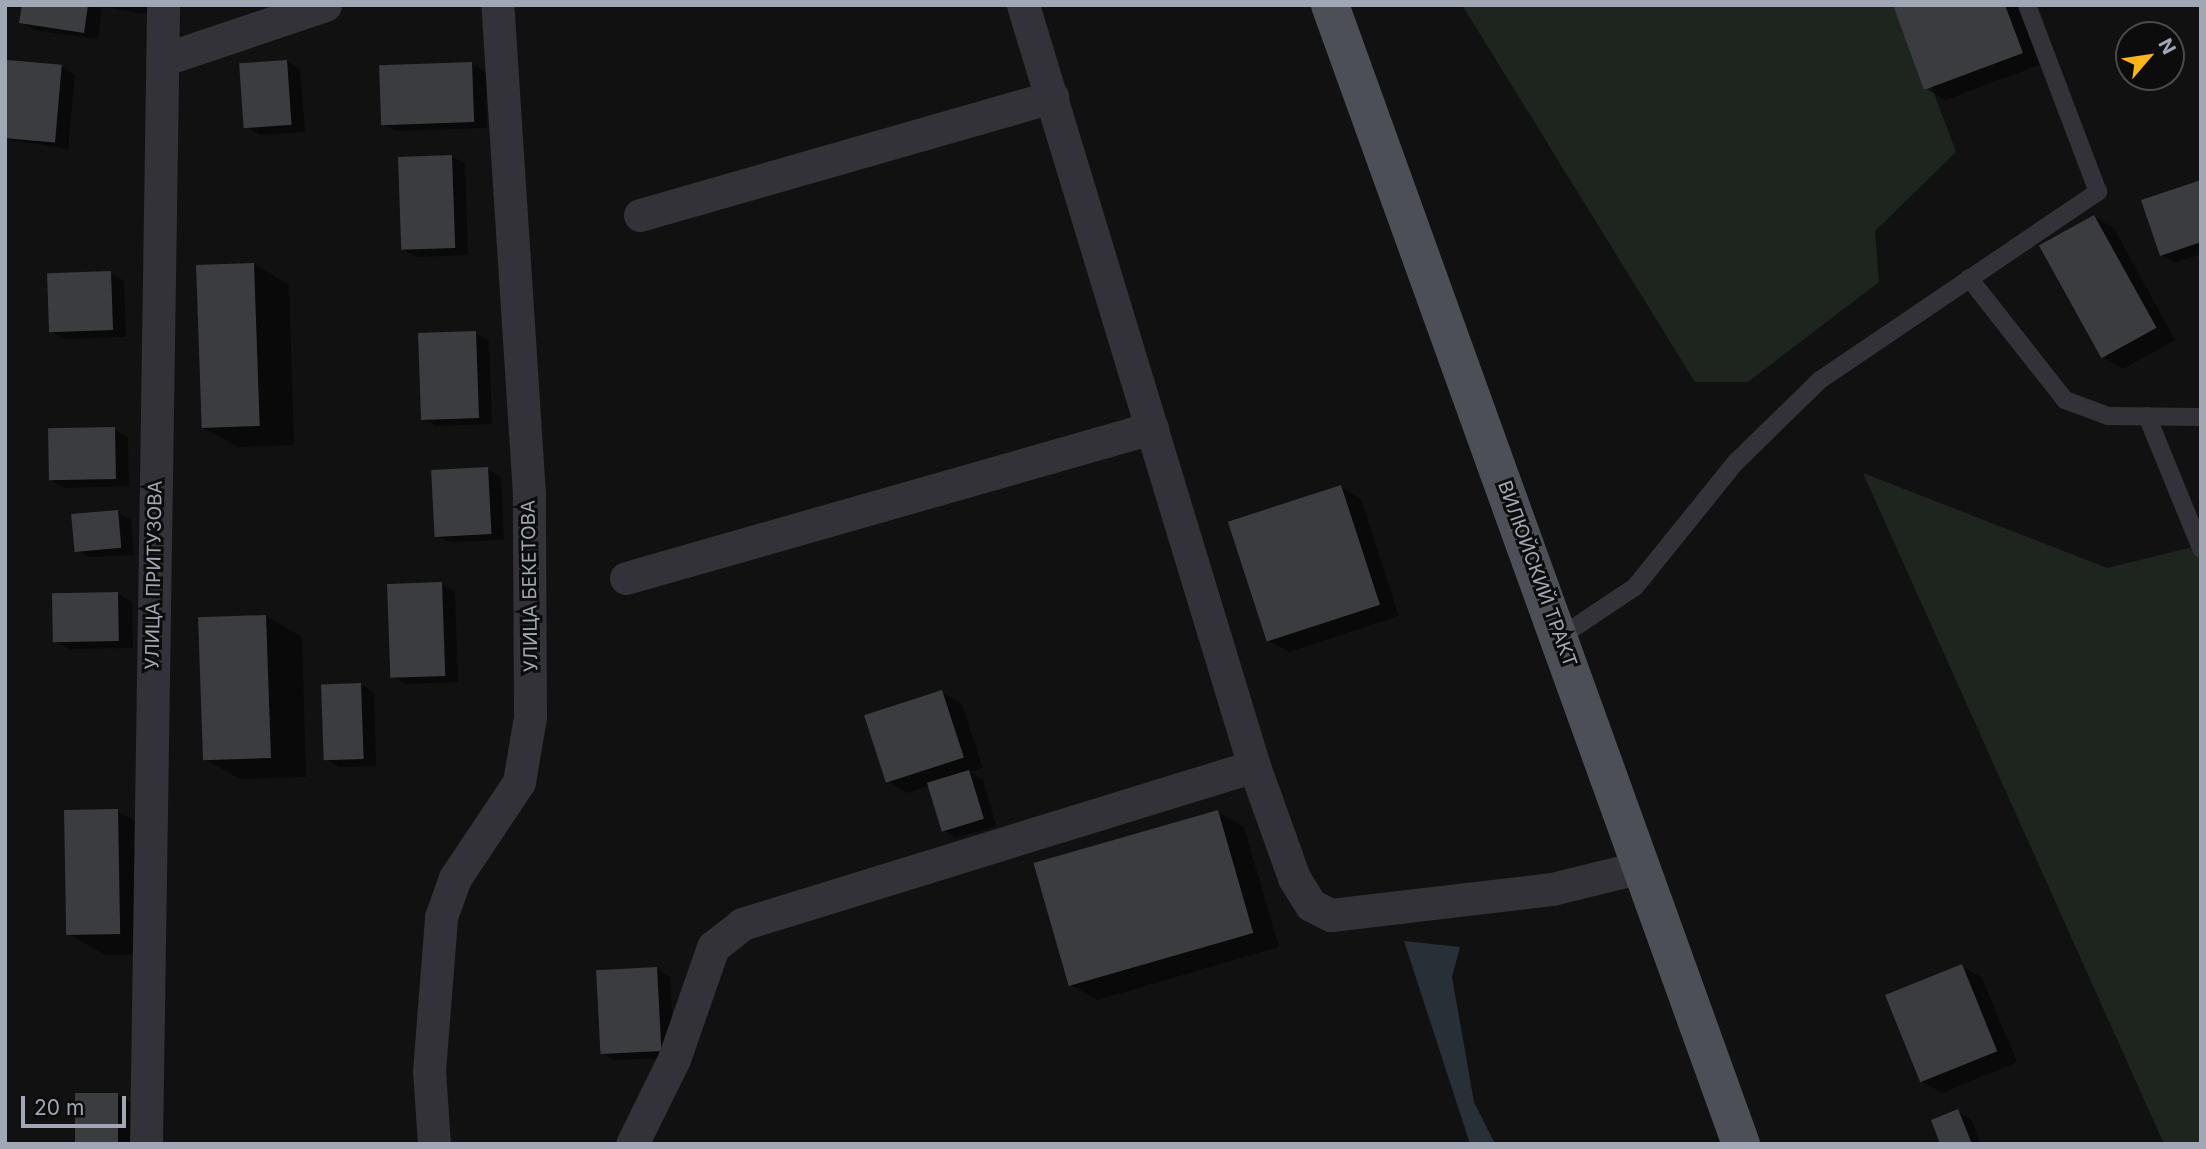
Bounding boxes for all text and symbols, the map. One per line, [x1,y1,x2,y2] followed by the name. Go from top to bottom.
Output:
[2115,21,2185,91] north arrow
[2153,35,2181,58] text: N
[1493,478,1581,670] street label: ВИЛЮЙСКИЙ ТРАКТ
[141,480,167,670] street label: УЛИЦА ПРИТУЗОВА
[517,500,543,672] street label: УЛИЦА БЕКЕТОВА
[24,1082,130,1126] scale bar
[34,1095,84,1120] text: 20 m

